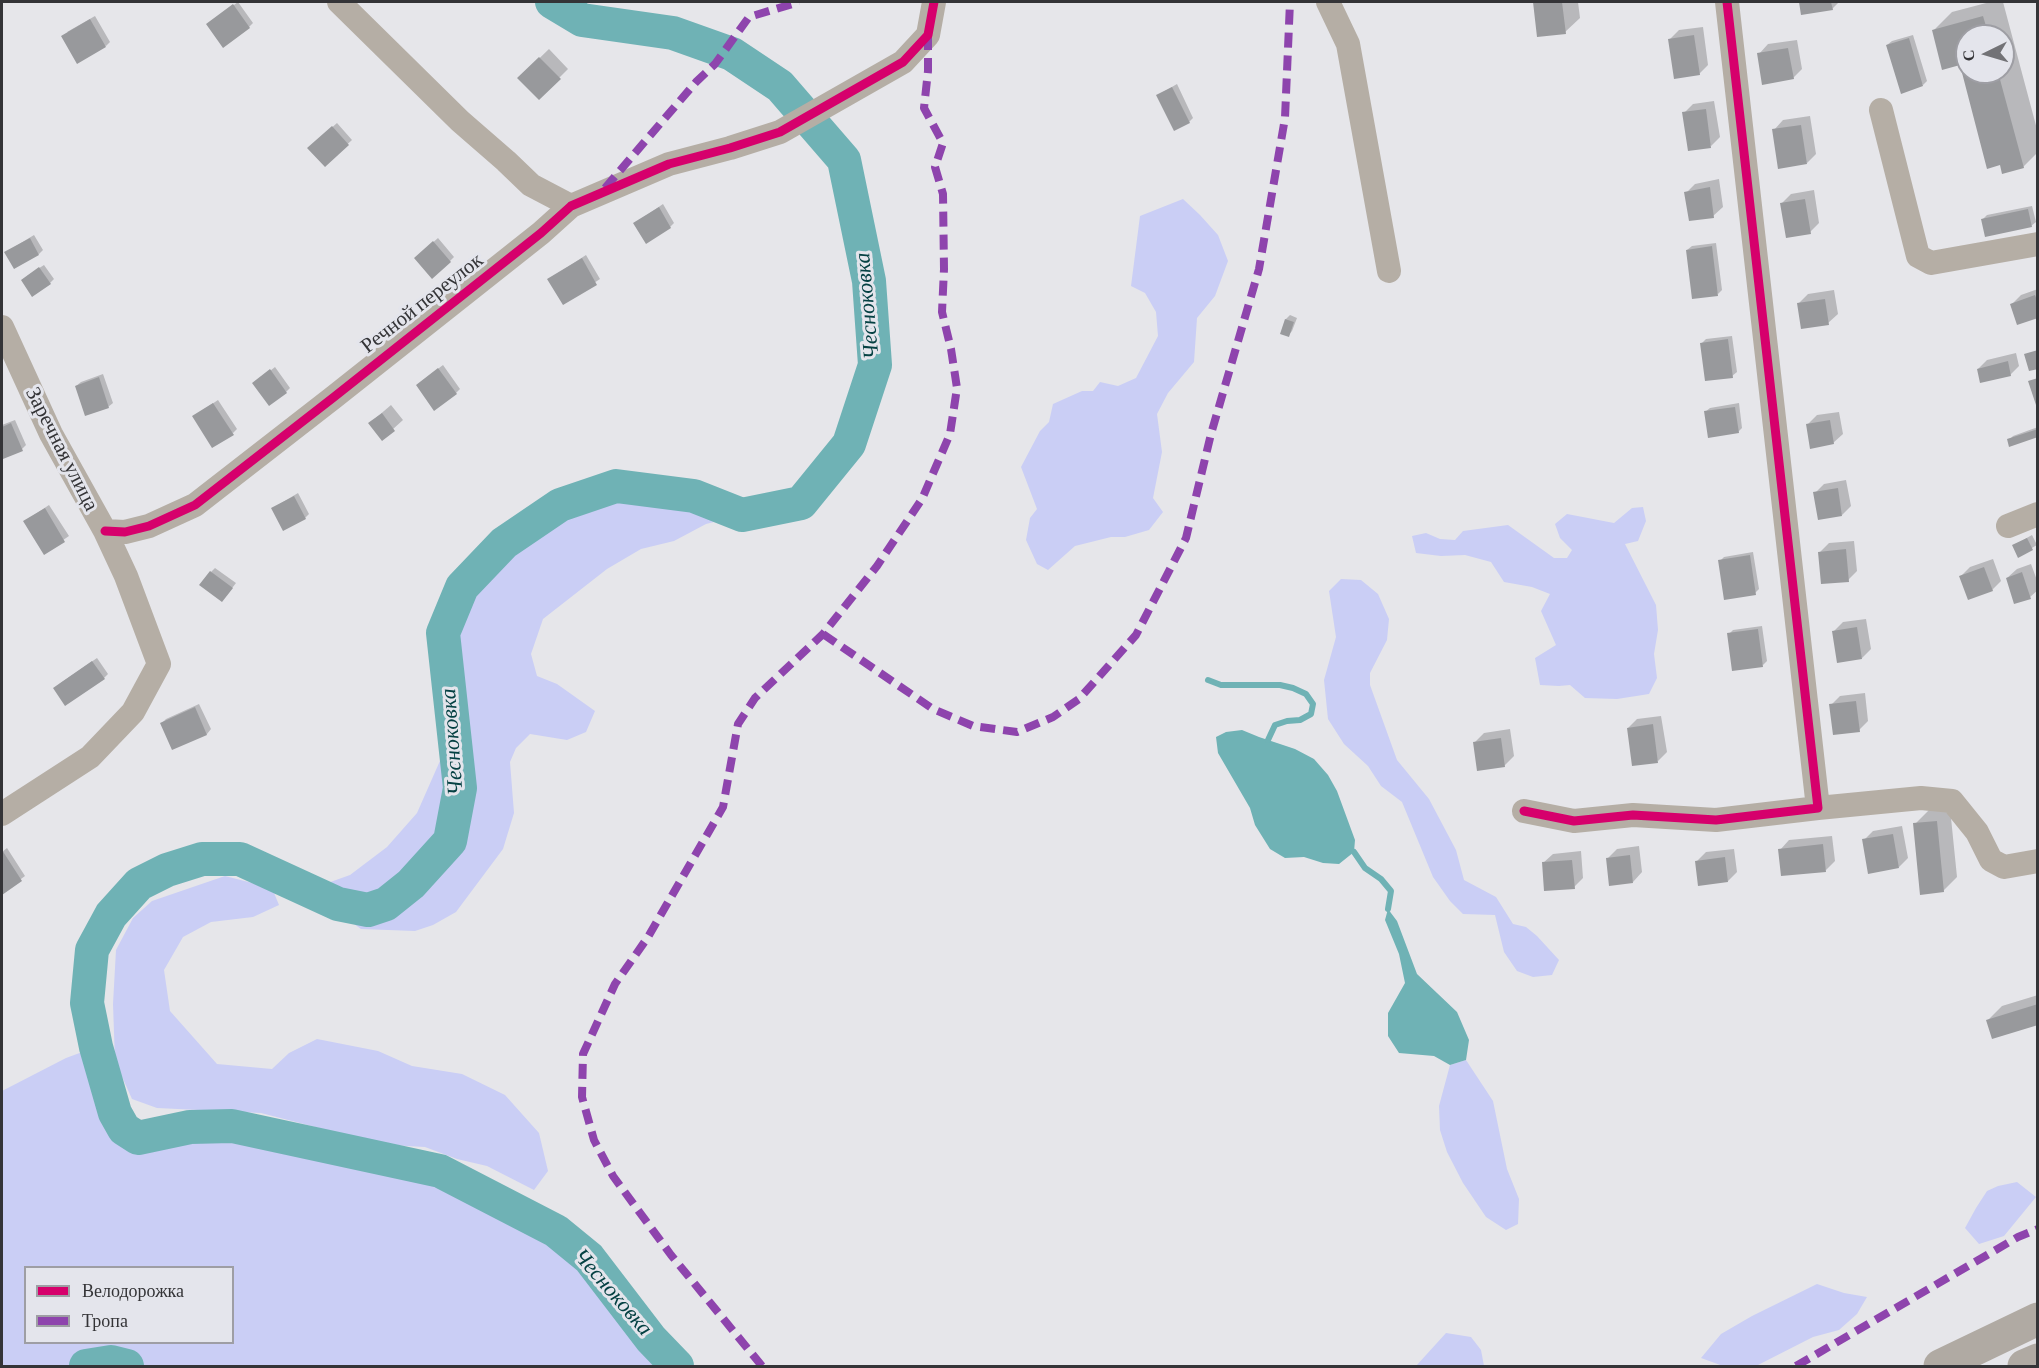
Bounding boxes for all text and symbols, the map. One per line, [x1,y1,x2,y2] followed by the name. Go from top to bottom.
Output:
[1955,24,2015,84] north arrow
[1960,49,1978,62] text: С
[356,247,488,359] street label: Речной переулок
[849,252,885,360] water label: Чесноковка
[20,383,104,515] street label: Заречная улица
[435,688,469,796] water label: Чесноковка
[568,1243,658,1341] water label: Чесноковка
[24,1266,234,1344] legend
[82,1281,184,1301] text: Велодорожка
[82,1311,128,1331] text: Тропа

